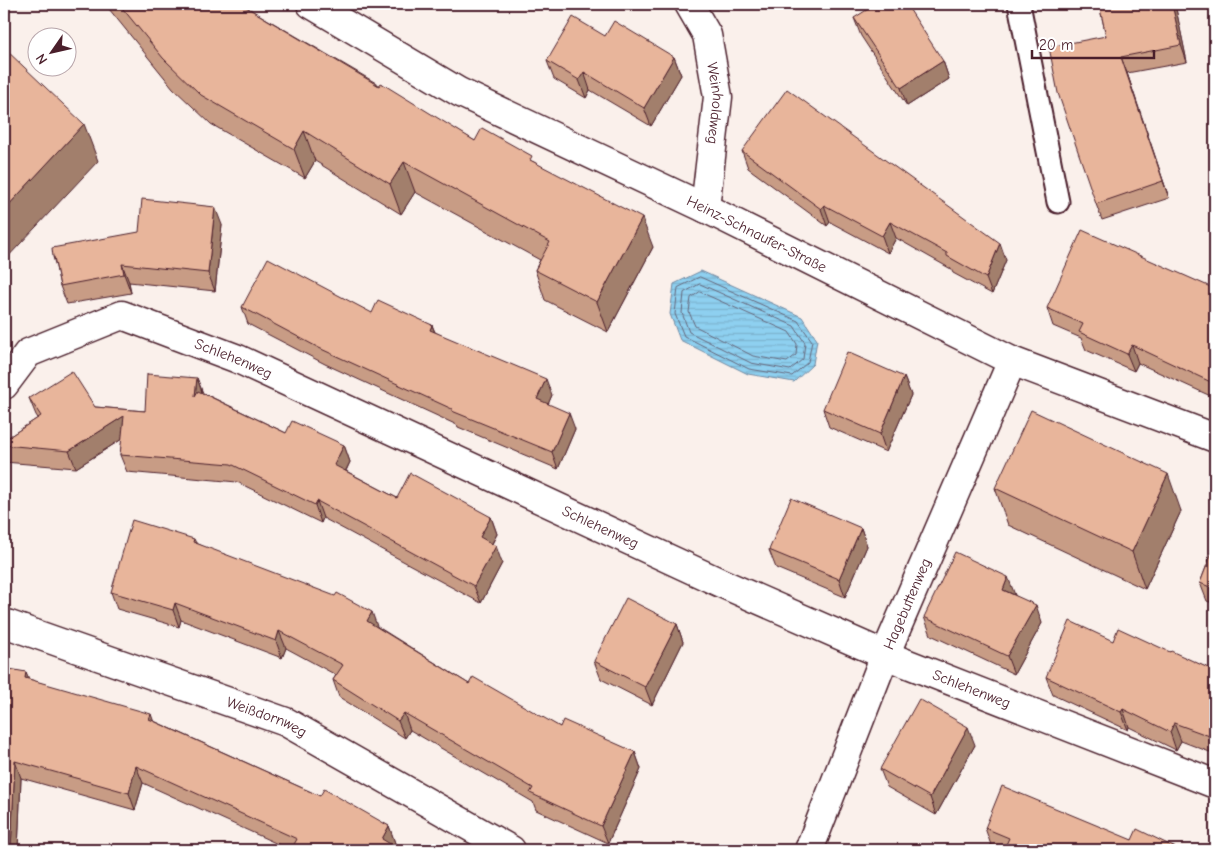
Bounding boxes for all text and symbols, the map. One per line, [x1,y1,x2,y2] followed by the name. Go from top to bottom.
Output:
[28,28,78,78] north arrow
[1032,28,1154,60] scale bar
[1039,36,1073,54] text: 20 m
[32,50,51,68] text: N
[703,61,727,145] street label: Weinholdweg
[684,192,830,276] street label: Heinz-Schnaufer-Straße
[192,334,275,383] street label: Schlehenweg
[559,502,642,553] street label: Schlehenweg
[879,555,935,652] street label: Hagebuttenweg
[930,665,1013,712] street label: Schlehenweg
[224,693,310,741] street label: Weißdornweg

